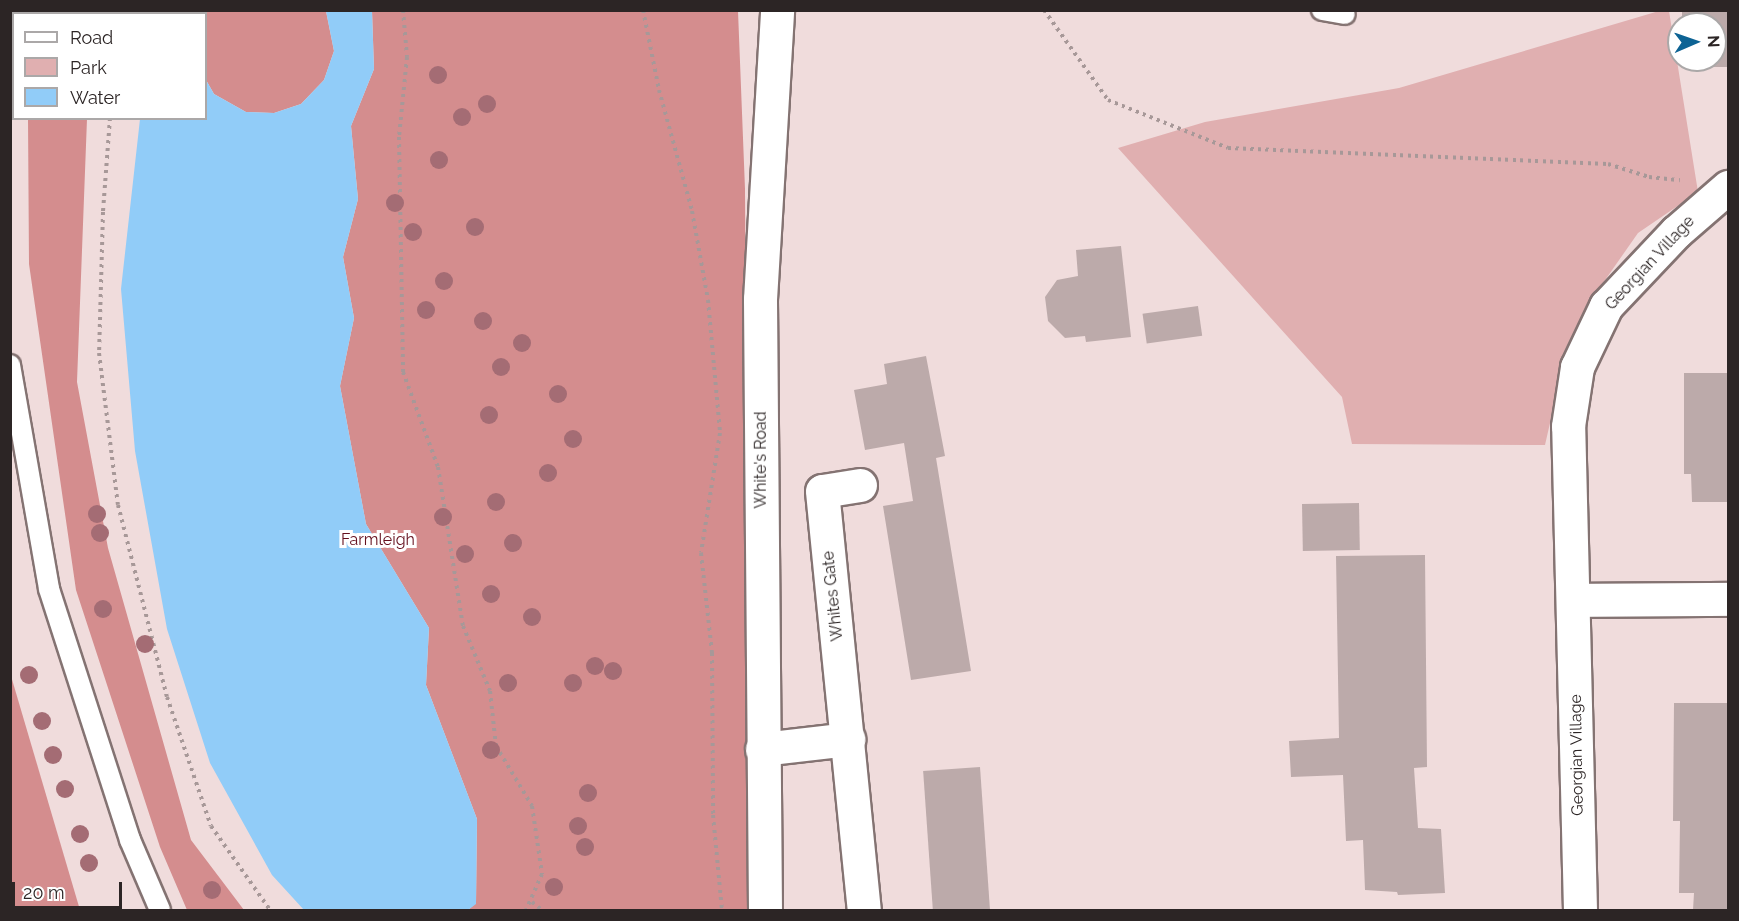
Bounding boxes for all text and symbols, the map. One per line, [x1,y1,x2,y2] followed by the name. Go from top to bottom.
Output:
[12,12,207,120] legend
[1667,12,1727,72] north arrow
[70,27,113,48] text: Road
[1704,35,1723,48] text: N
[70,57,107,78] text: Park
[70,87,120,108] text: Water
[1601,212,1699,314] street label: Georgian Village
[751,411,771,509] street label: White's Road
[341,530,415,550] park label: Farmleigh
[819,550,847,642] street label: Whites Gate
[1566,694,1588,816] street label: Georgian Village
[15,870,124,908] scale bar
[23,882,65,903] text: 20 m

